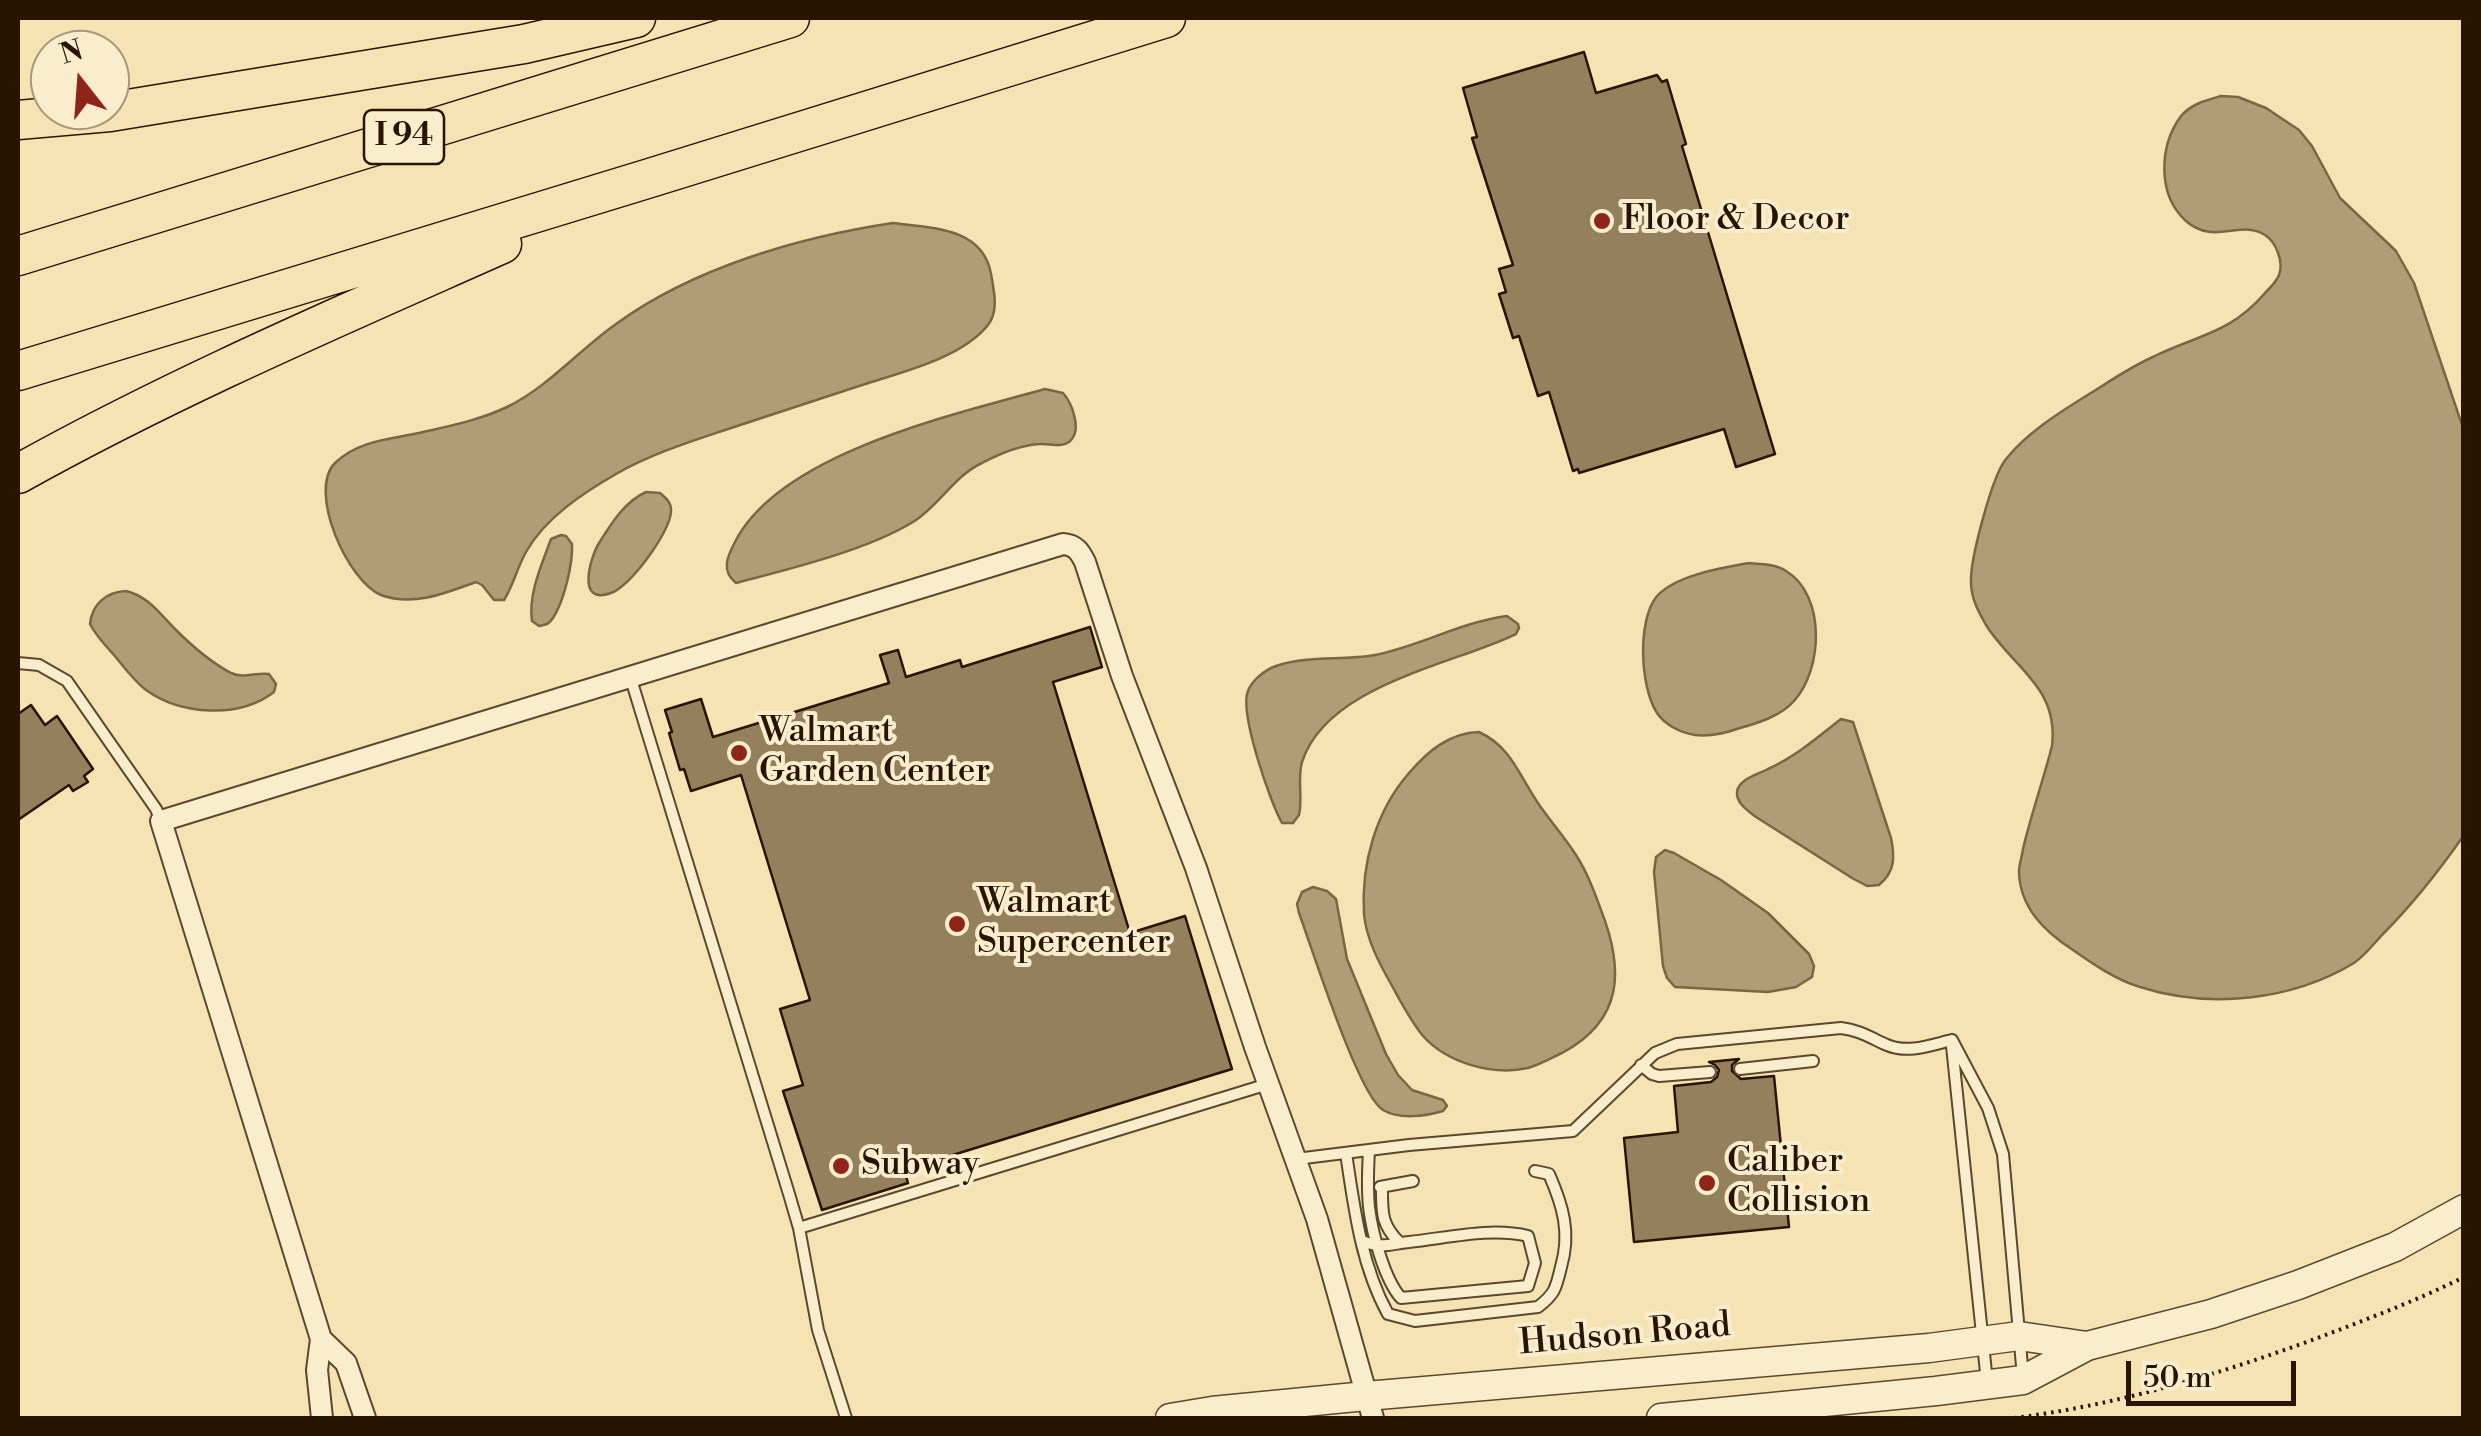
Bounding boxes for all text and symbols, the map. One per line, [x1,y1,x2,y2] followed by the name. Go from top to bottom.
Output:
[30,30,130,130] north arrow
[56,33,87,73] text: N
[364,110,444,164] road number: I 94
[1622,200,1850,242] place label: Floor & Decor
[1591,210,1613,232] marker: Floor & Decor
[759,712,990,794] place label: Walmart Garden Center
[728,742,750,764] marker: Walmart Garden Center
[977,883,1171,965] place label: Walmart Supercenter
[946,913,968,935] marker: Walmart Supercenter
[1727,1142,1870,1224] place label: Caliber Collision
[861,1145,979,1187] place label: Subway
[830,1155,852,1177] marker: Subway
[1696,1172,1718,1194] marker: Caliber Collision
[1518,1306,1732,1366] street label: Hudson Road
[2131,1341,2301,1403] scale bar
[2143,1359,2212,1397] text: 50 m

